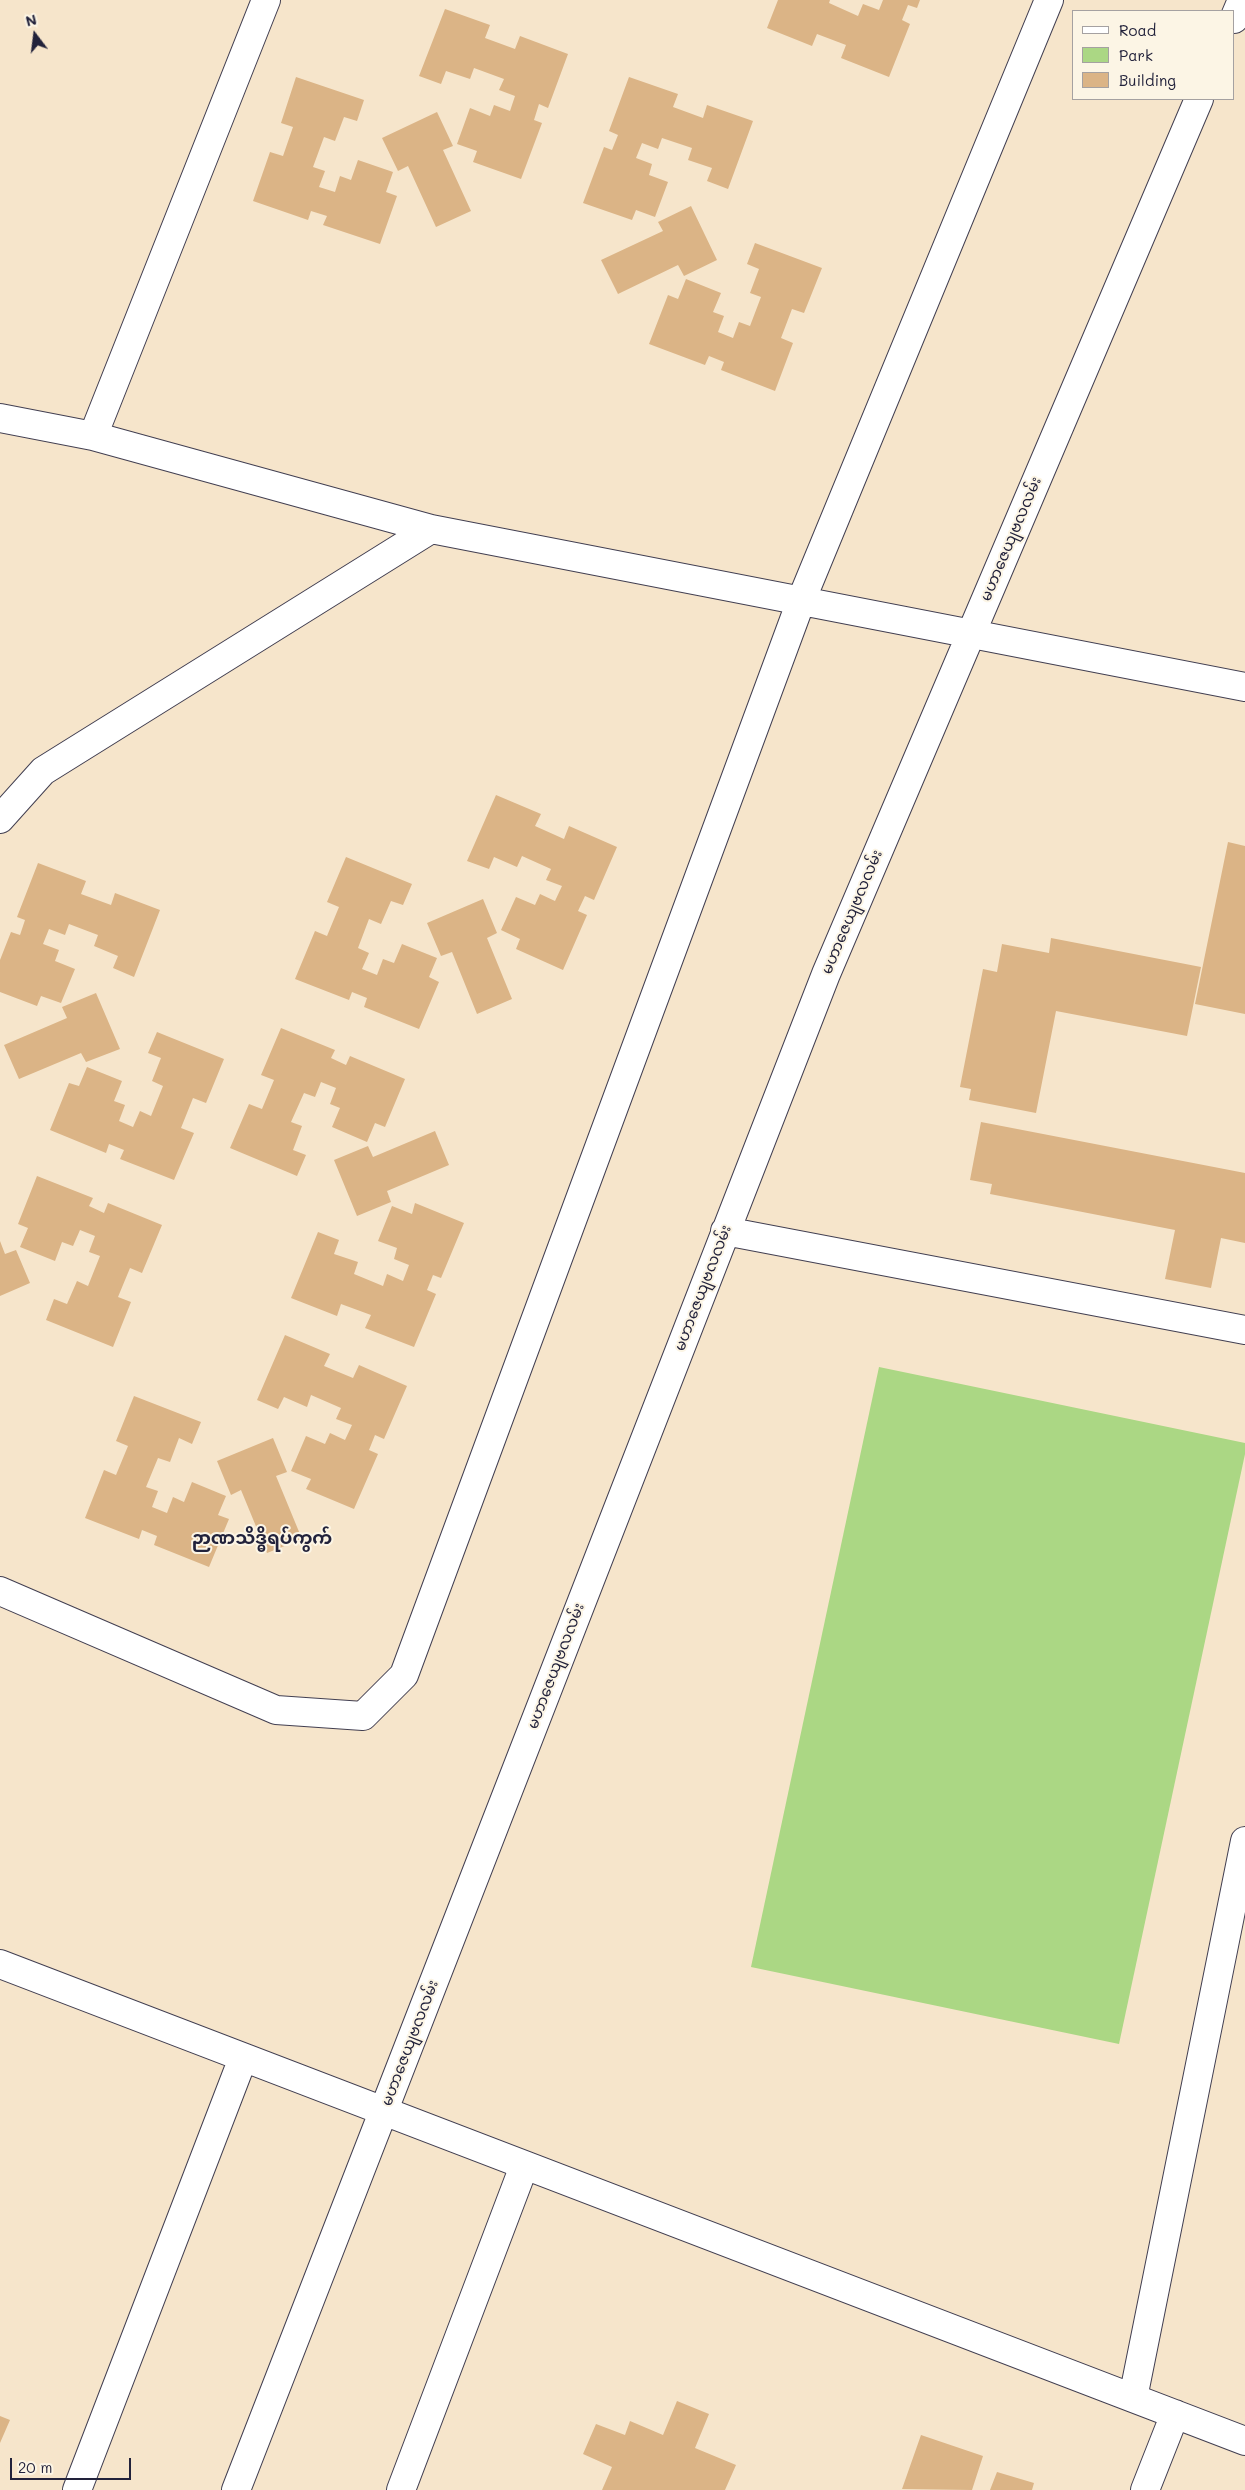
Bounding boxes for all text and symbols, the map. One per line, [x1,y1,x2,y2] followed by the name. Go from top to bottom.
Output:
[23,9,39,31] text: N
[10,10,60,60] north arrow
[1072,10,1235,100] legend
[1119,20,1156,40] text: Road
[1119,45,1153,65] text: Park
[1119,70,1176,90] text: Building
[977,474,1045,604] street label: မဟာဇေယျဗလလမ်း
[818,847,886,977] street label: မဟာဇေယျဗလလမ်း
[671,1223,735,1353] street label: မဟာဇေယျဗလလမ်း
[192,1527,332,1549] district label: ဉာဏသိဒ္ဓိရပ်ကွက်
[524,1601,588,1731] street label: မဟာဇေယျဗလလမ်း
[378,1978,442,2108] street label: မဟာဇေယျဗလလမ်း
[12,2448,134,2480] scale bar
[18,2457,52,2477] text: 20 m

